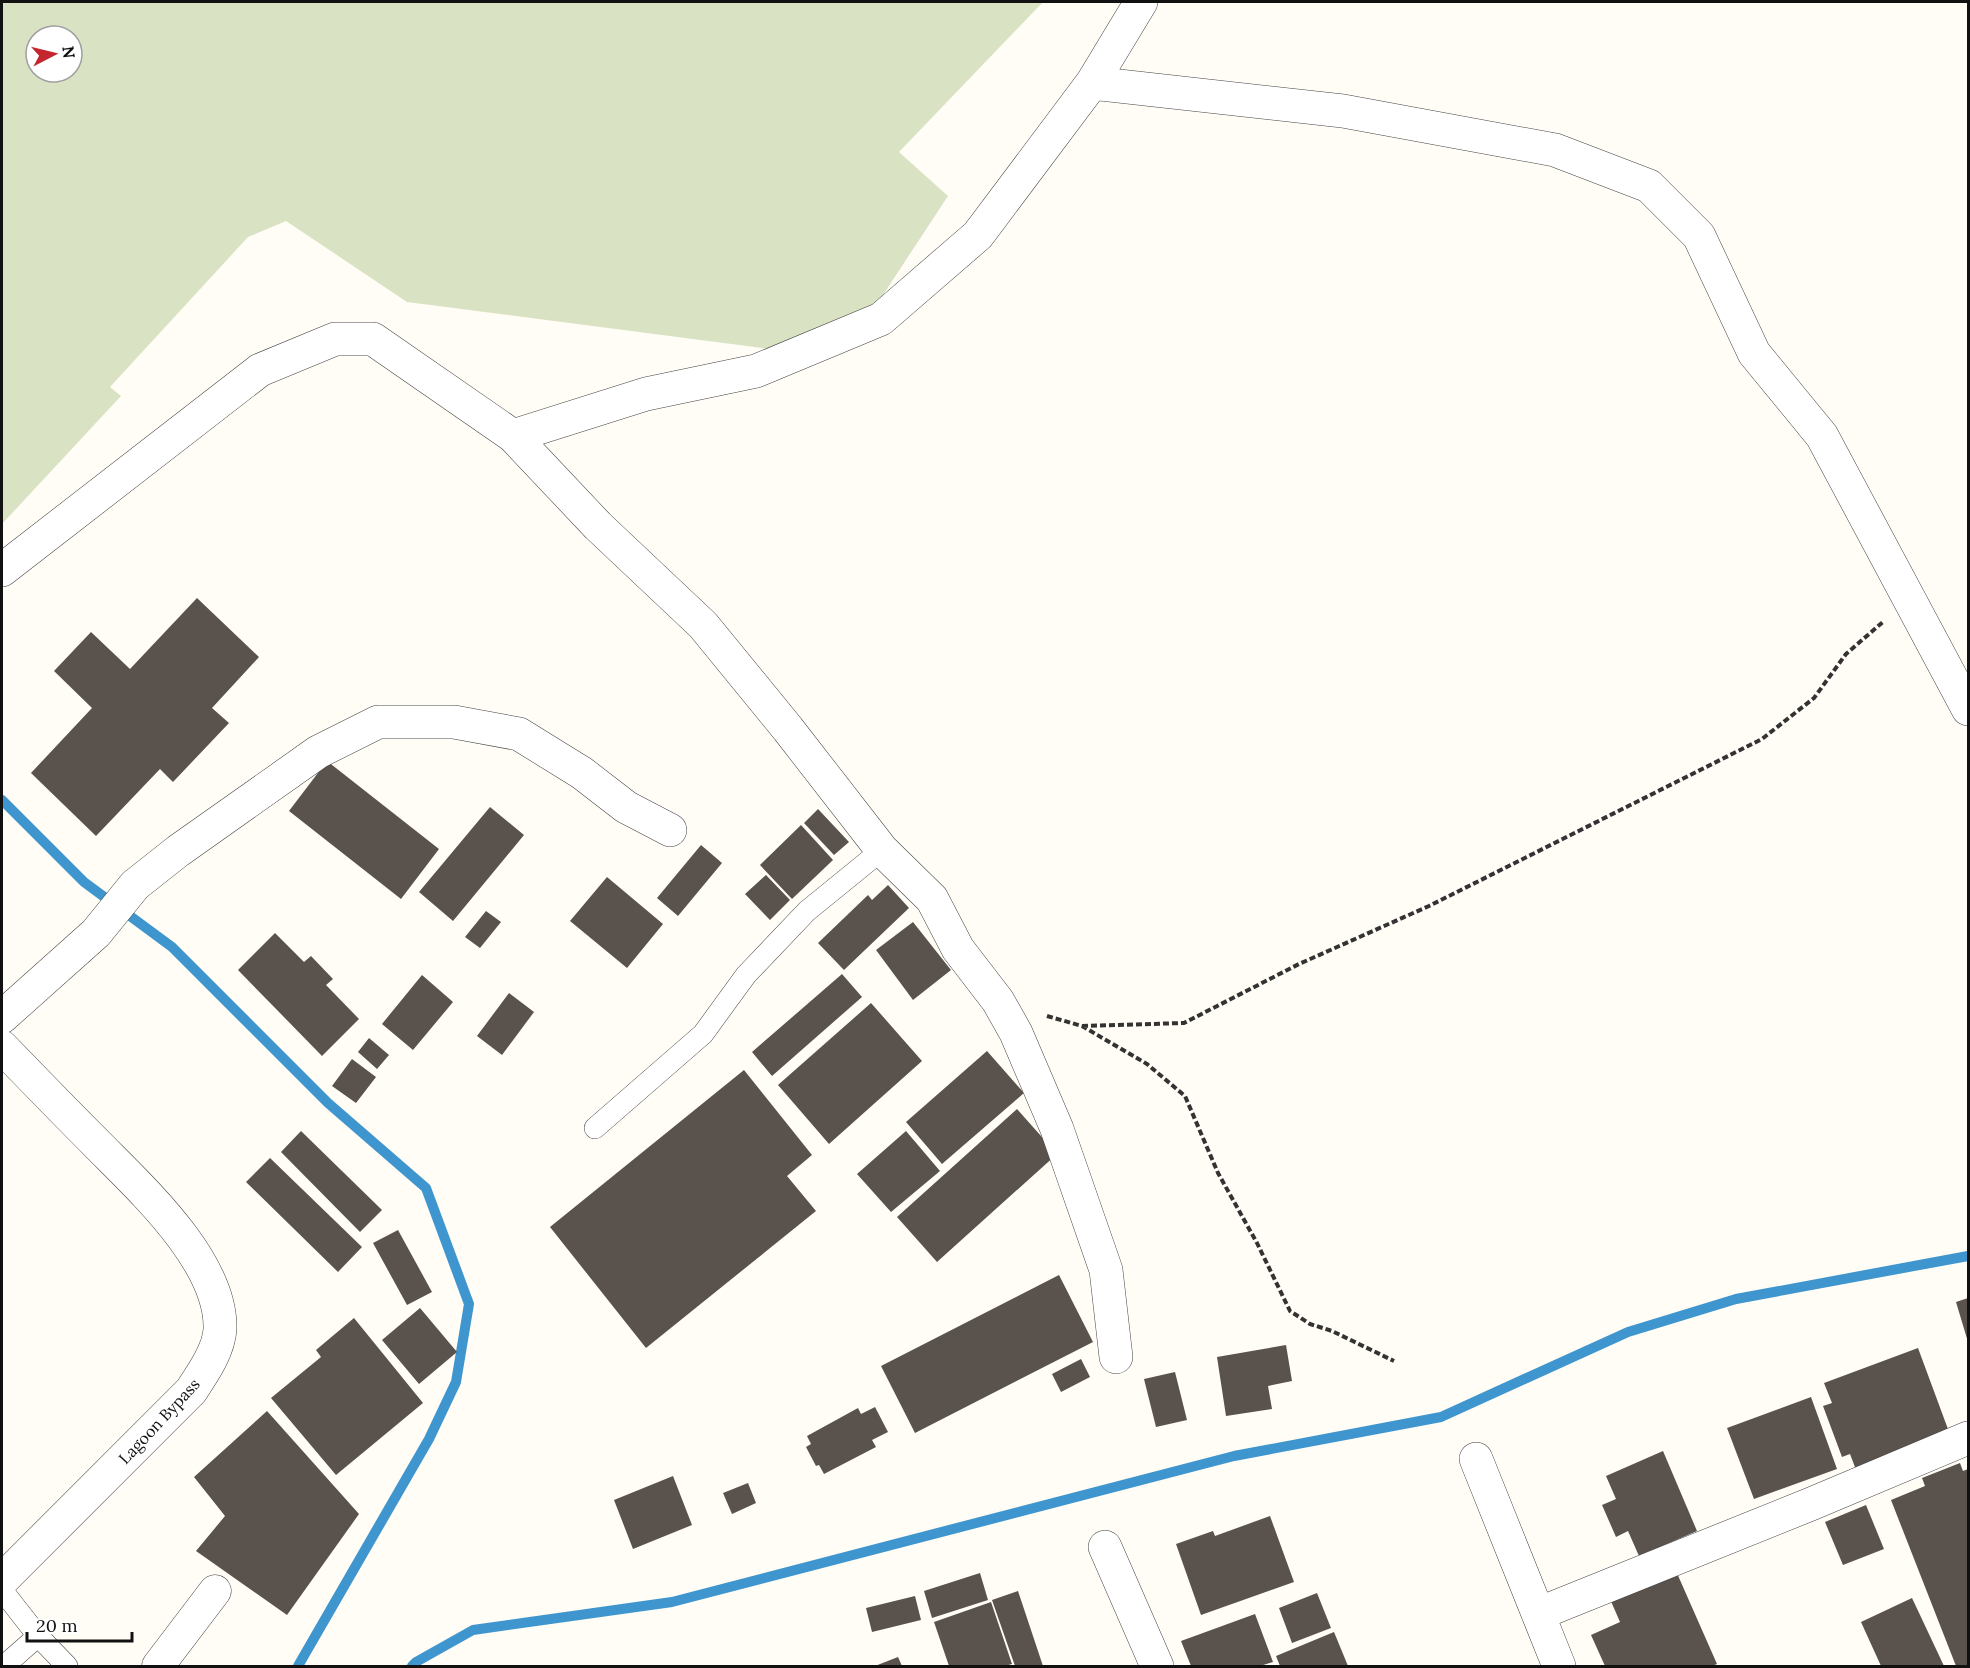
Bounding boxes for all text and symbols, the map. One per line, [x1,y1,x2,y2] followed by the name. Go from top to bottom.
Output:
[24,24,84,84] north arrow
[58,45,80,60] text: N
[114,1374,204,1468] street label: Lagoon Bypass
[27,1605,132,1643] scale bar
[36,1614,78,1637] text: 20 m

